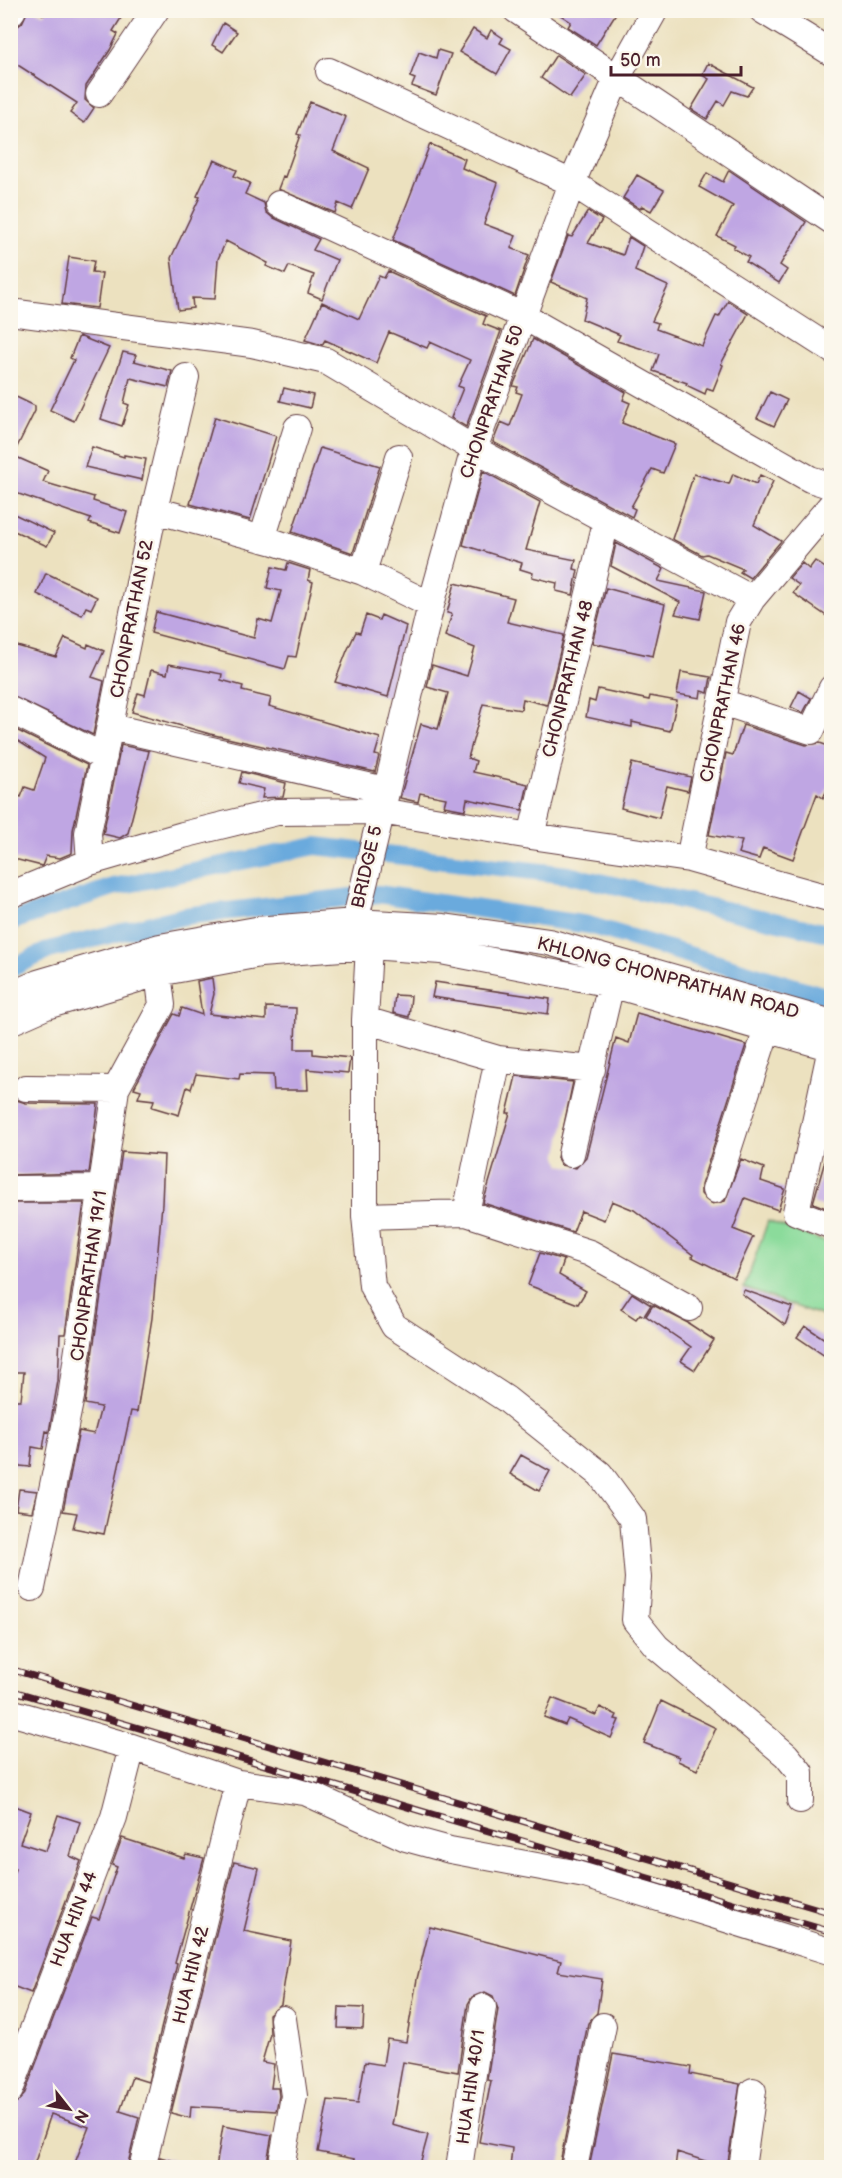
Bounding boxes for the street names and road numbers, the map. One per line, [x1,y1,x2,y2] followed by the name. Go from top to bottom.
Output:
[456,323,528,481] street label: CHONPRATHAN 50
[106,538,158,700] street label: CHONPRATHAN 52
[538,598,598,760] street label: CHONPRATHAN 48
[696,622,750,784] street label: CHONPRATHAN 46
[347,824,387,910] street label: BRIDGE 5
[535,933,801,1023] street label: KHLONG CHONPRATHAN ROAD
[67,1189,111,1363] street label: CHONPRATHAN 19/1
[46,1868,102,1970] street label: HUA HIN 44
[169,1923,213,2026] street label: HUA HIN 42
[453,2028,489,2146] street label: HUA HIN 40/1

